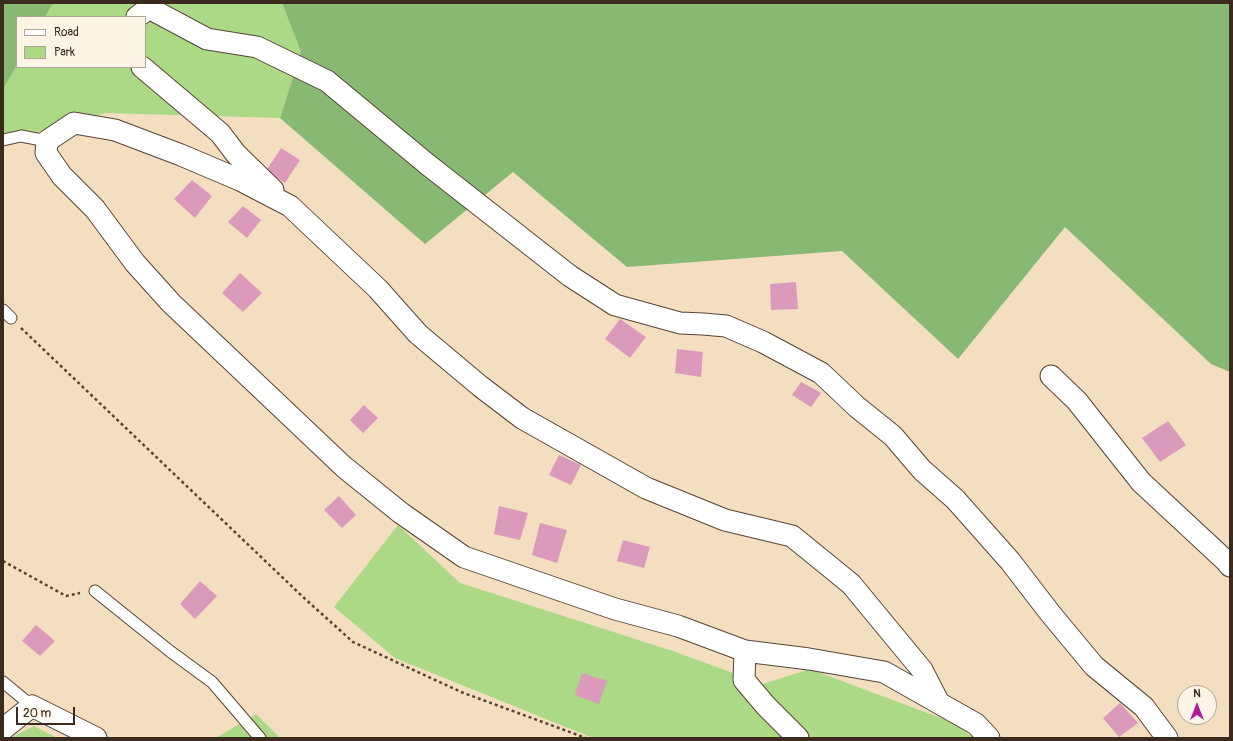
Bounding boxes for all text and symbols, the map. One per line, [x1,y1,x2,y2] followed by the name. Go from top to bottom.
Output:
[16,16,146,68] legend
[54,25,79,40] text: Road
[54,45,75,60] text: Park
[1177,685,1217,725] north arrow
[1193,687,1201,700] text: N
[18,699,77,725] scale bar
[23,706,51,721] text: 20 m

